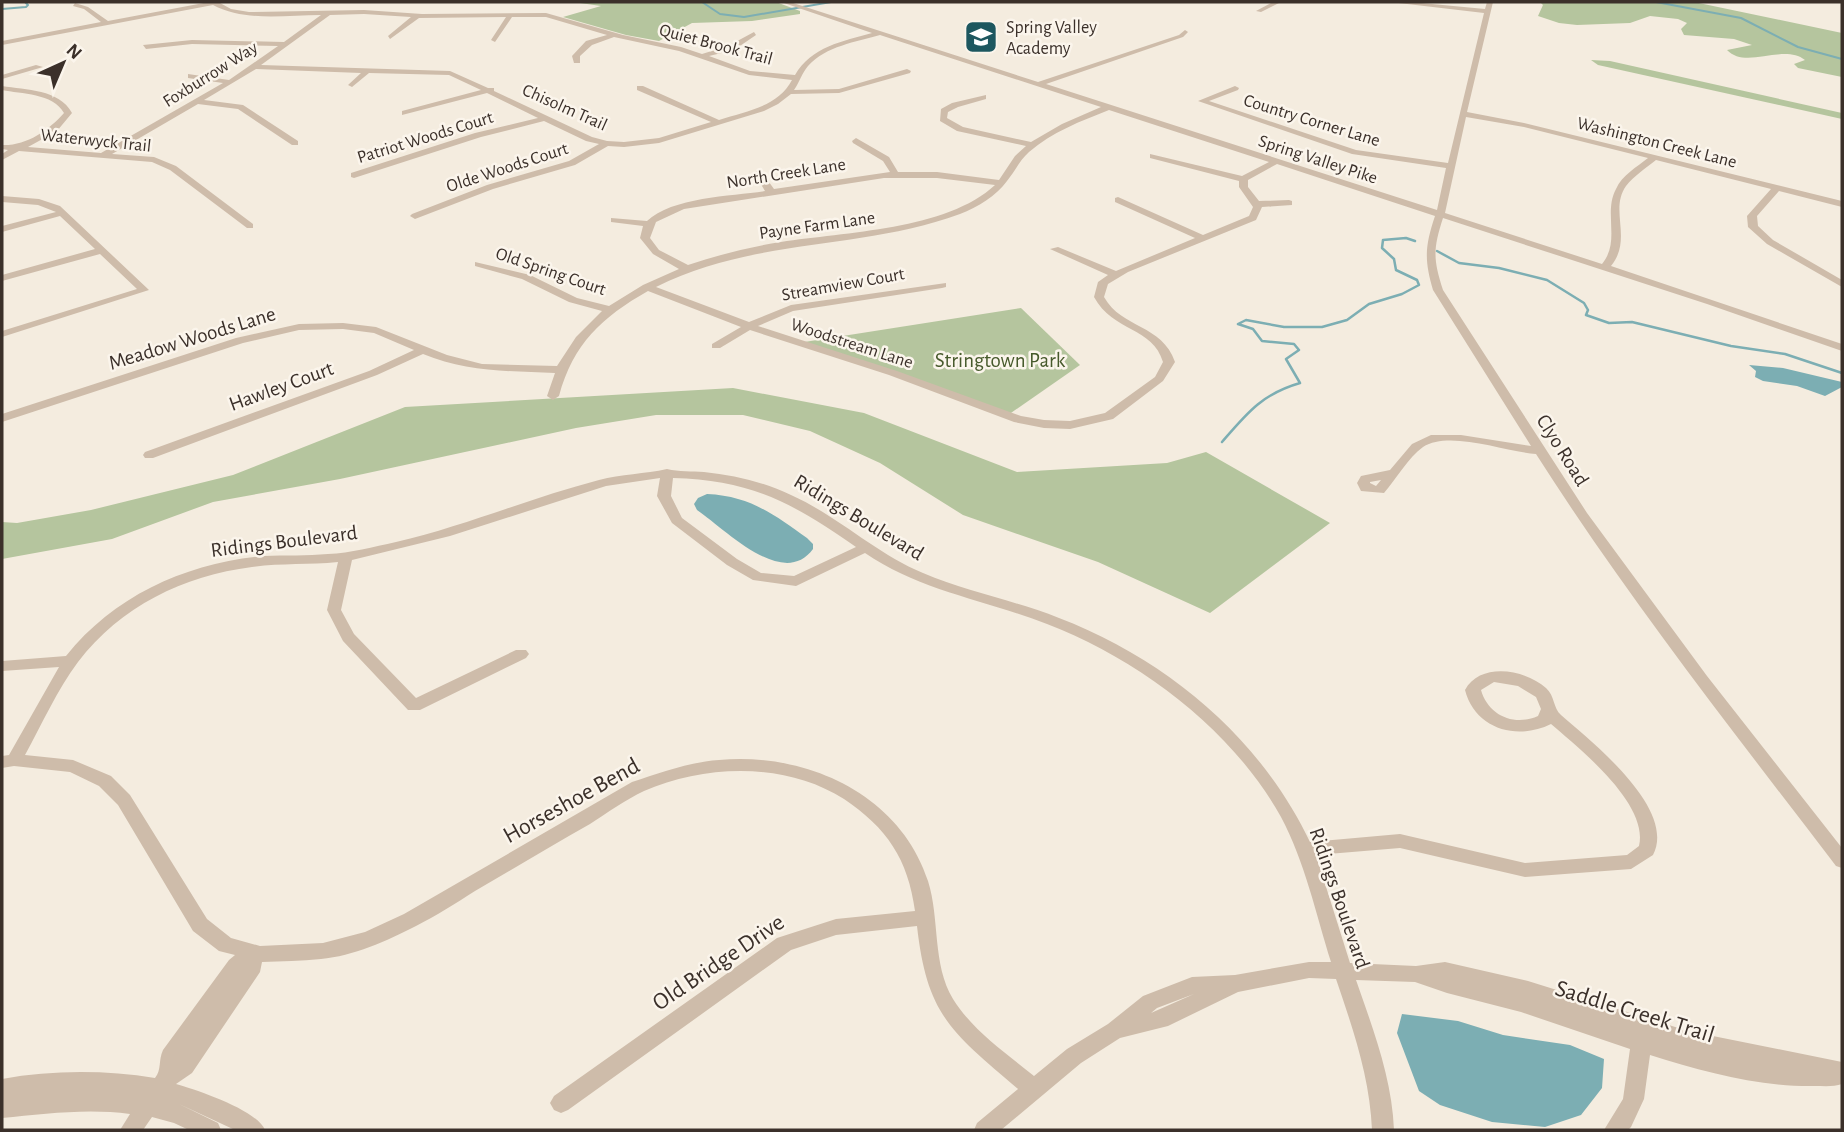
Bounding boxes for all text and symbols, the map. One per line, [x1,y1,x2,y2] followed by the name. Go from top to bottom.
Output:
[962,18,1000,56] school or university icon: Spring Valley Academy
[1006,19,1097,58] place label: Spring Valley Academy
[657,21,774,69] street label: Quiet Brook Trail
[28,28,98,98] north arrow
[160,38,261,111] street label: Foxburrow Way
[62,40,85,63] text: N
[519,81,610,135] street label: Chisolm Trail
[1241,92,1382,150] street label: Country Corner Lane
[355,109,496,167] street label: Patriot Woods Court
[1575,114,1739,172] street label: Washington Creek Lane
[40,126,152,156] street label: Waterwyck Trail
[1256,132,1379,188] street label: Spring Valley Pike
[444,140,571,196] street label: Olde Woods Court
[725,156,847,192] street label: North Creek Lane
[758,209,876,243] street label: Payne Farm Lane
[493,245,608,299] street label: Old Spring Court
[780,265,906,305] street label: Streamview Court
[106,303,278,374] street label: Meadow Woods Lane
[788,316,915,372] street label: Woodstream Lane
[935,350,1066,371] park label: Stringtown Park
[226,358,337,415] street label: Hawley Court
[1532,411,1593,490] street label: Clyo Road
[790,470,928,565] street label: Ridings Boulevard
[210,522,359,561] street label: Ridings Boulevard
[499,754,644,848] street label: Horseshoe Bend
[1306,825,1374,971] street label: Ridings Boulevard
[648,910,789,1016] street label: Old Bridge Drive
[1552,976,1717,1048] street label: Saddle Creek Trail

